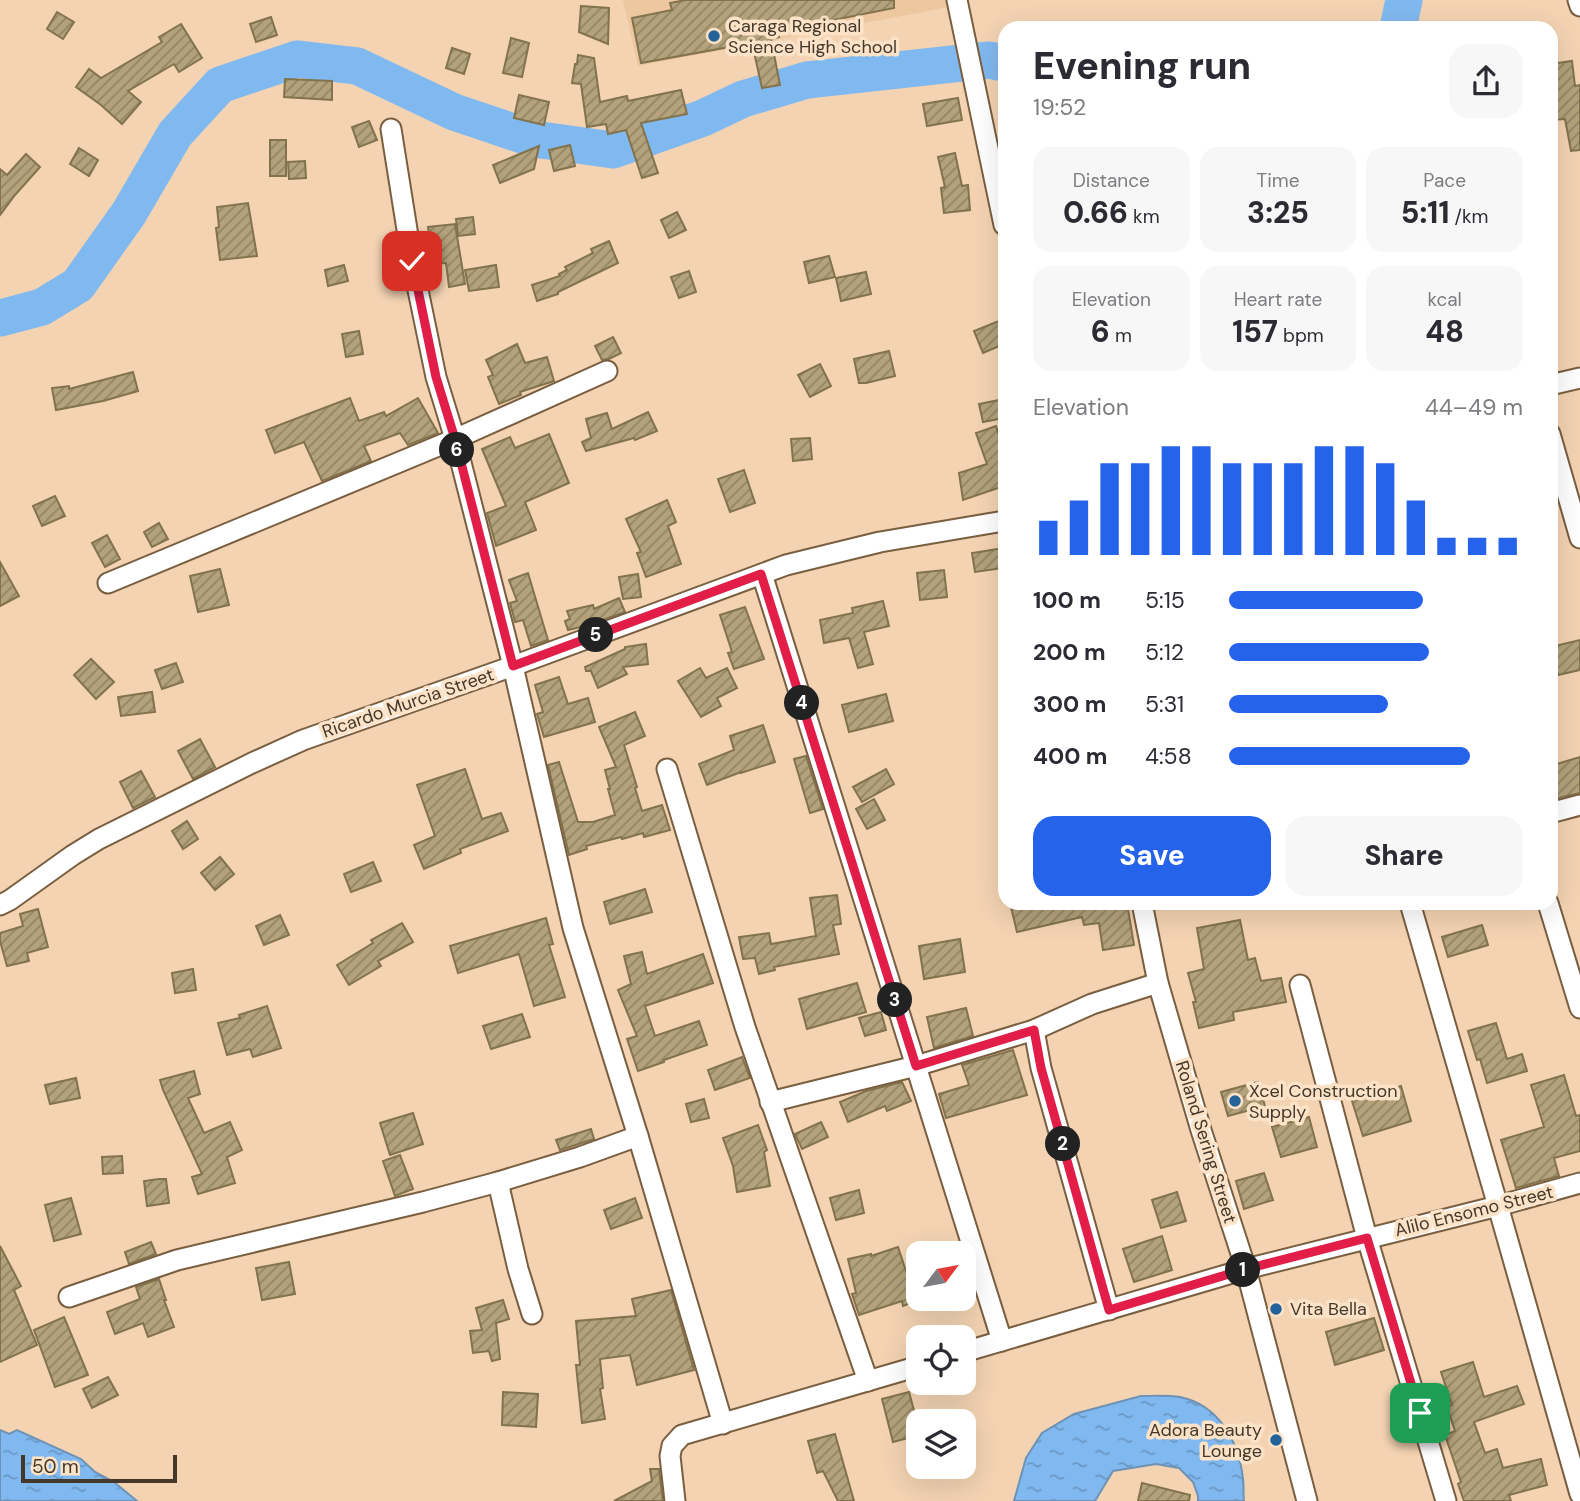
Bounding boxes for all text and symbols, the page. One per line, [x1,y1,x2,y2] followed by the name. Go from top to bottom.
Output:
[728,14,897,59] place label: Caraga Regional Science High School
[706,28,722,44] marker: Caraga Regional Science High School
[1033,41,1251,91] text: Evening run
[1449,44,1523,118] button: share
[1033,92,1086,122] text: 19:52
[1073,168,1150,193] text: Distance
[1257,168,1299,193] text: Time
[1423,168,1466,193] text: Pace
[1063,193,1128,232] text: 0.66
[1247,193,1309,232] text: 3:25
[1401,193,1449,232] text: 5:11
[1128,204,1160,229] text: km
[1449,204,1488,229] text: /km
[382,231,442,291] pin
[393,242,431,280] icon: check
[1072,287,1151,312] text: Elevation
[1234,287,1322,312] text: Heart rate
[1427,287,1462,312] text: kcal
[1091,312,1110,351] text: 6
[1232,312,1278,351] text: 157
[1425,312,1464,351] text: 48
[1110,323,1132,348] text: m
[1278,323,1324,348] text: bpm
[1033,392,1129,422] text: Elevation
[1425,392,1523,422] text: 44–49 m
[440,433,475,468] pin: 6
[450,437,463,462] text: 6
[1033,585,1101,615] text: 100 m
[1145,585,1185,615] text: 5:15
[578,618,614,652] pin: 5
[590,622,601,647] text: 5
[1033,637,1106,667] text: 200 m
[1145,637,1184,667] text: 5:12
[319,662,497,744] street label: Ricardo Murcia Street
[784,686,820,720] pin: 4
[1033,689,1106,719] text: 300 m
[1145,689,1184,719] text: 5:31
[795,690,808,715] text: 4
[1033,741,1107,771] text: 400 m
[1145,741,1192,771] text: 4:58
[1033,816,1271,896] button: Save
[1285,816,1523,896] button: Share
[878,982,912,1018] pin: 3
[889,987,900,1012] text: 3
[1170,1058,1242,1226] street label: Roland Sering Street
[1249,1079,1398,1124] place label: Xcel Construction Supply
[1227,1093,1243,1109] marker: Xcel Construction Supply
[1046,1126,1080,1162] pin: 2
[1057,1131,1068,1156] text: 2
[1392,1180,1556,1242] street label: Alilo Ensomo Street
[906,1241,976,1311] north arrow
[906,1241,976,1479] map controls
[1226,1252,1260,1288] pin: 1
[1239,1257,1246,1282] text: 1
[1290,1297,1367,1321] place label: Vita Bella
[1268,1301,1284,1317] marker: Vita Bella
[906,1325,976,1395] button: locate
[1390,1383,1450,1443] pin
[1401,1394,1439,1432] icon: arrive
[906,1409,976,1479] button: layers
[1149,1418,1262,1463] place label: Adora Beauty Lounge
[1268,1432,1284,1448] marker: Adora Beauty Lounge
[21,1452,177,1484] scale bar
[32,1454,79,1479] text: 50 m

